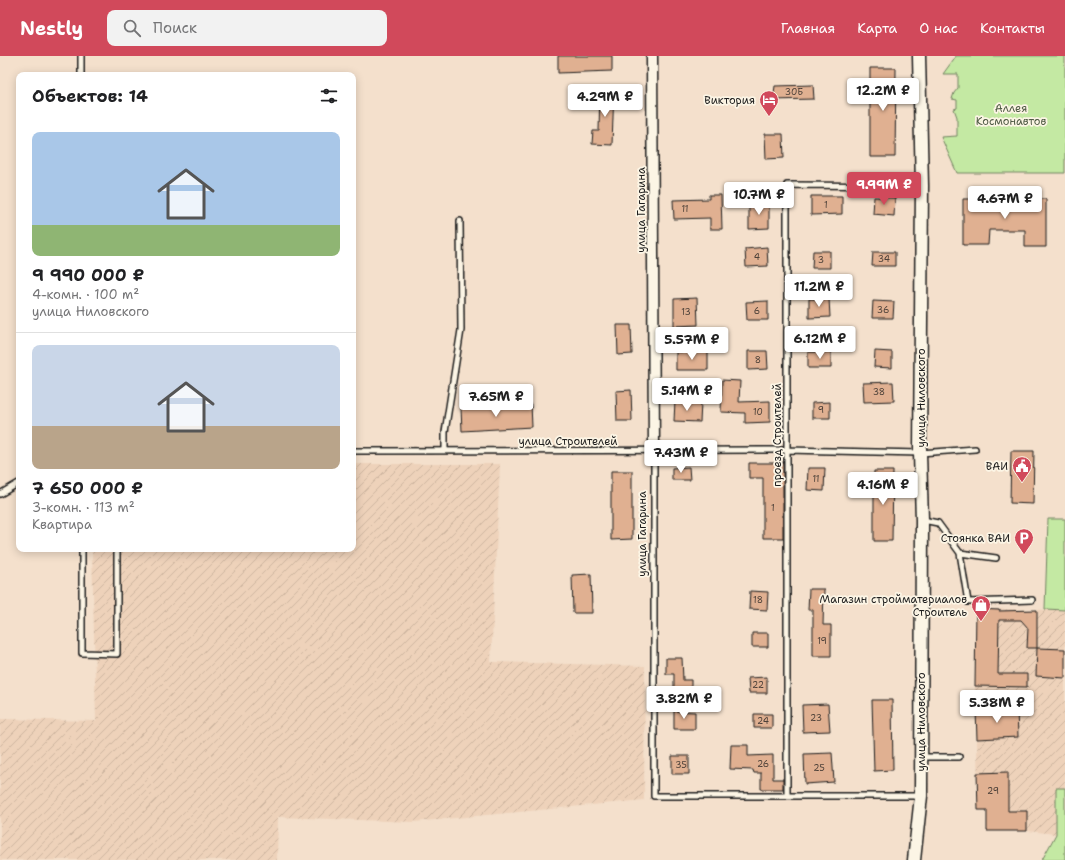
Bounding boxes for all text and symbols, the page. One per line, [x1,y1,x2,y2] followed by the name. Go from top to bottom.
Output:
[107,10,387,46] search box
[20,16,83,41] text: Nestly
[121,17,143,39] icon: search
[153,18,197,38] text: Поиск
[781,19,835,37] text: Главная
[857,19,897,37] text: Карта
[919,19,958,37] text: О нас
[980,19,1045,37] text: Контакты
[846,78,920,112] pin: 12.2M ₽
[856,82,910,99] text: 12.2M ₽
[568,84,642,118] pin: 4.29M ₽
[32,85,148,107] text: Объектов: 14
[318,85,340,107] icon: filters
[785,86,803,98] house number: 30Б
[577,88,633,105] text: 4.29M ₽
[758,89,780,117] hotel icon: Виктория
[704,93,755,108] place label: Виктория
[976,101,1047,129] park label: Аллея Космонавтов
[150,158,222,230] icon: home
[634,167,649,253] street label: улица Гагарина
[847,172,921,206] pin: 9.99M ₽
[856,176,912,193] text: 9.99M ₽
[722,182,796,216] pin: 10.7M ₽
[733,186,785,203] text: 10.7M ₽
[968,186,1042,220] pin: 4.67M ₽
[977,190,1033,207] text: 4.67M ₽
[824,199,828,211] house number: 1
[681,203,689,215] house number: 11
[754,251,760,263] house number: 4
[878,253,890,265] house number: 34
[818,254,824,266] house number: 3
[32,264,144,286] text: 9 990 000 ₽
[782,274,856,308] pin: 11.2M ₽
[794,278,844,295] text: 11.2M ₽
[32,286,139,303] text: 4-комн. · 100 m²
[32,303,149,320] text: улица Ниловского
[877,304,889,316] house number: 36
[754,305,760,317] house number: 6
[681,306,691,318] house number: 13
[783,326,857,360] pin: 6.12M ₽
[655,327,729,361] pin: 5.57M ₽
[794,330,846,347] text: 6.12M ₽
[664,331,720,348] text: 5.57M ₽
[914,348,929,448] street label: улица Ниловского
[755,354,761,366] house number: 8
[150,371,222,443] icon: home
[650,378,724,412] pin: 5.14M ₽
[661,382,713,399] text: 5.14M ₽
[770,383,785,487] street label: проезд Строителей
[459,384,533,418] pin: 7.65M ₽
[873,386,885,398] house number: 38
[468,388,524,405] text: 7.65M ₽
[818,404,824,416] house number: 9
[753,406,763,418] house number: 10
[519,434,617,449] street label: улица Строителей
[644,440,718,474] pin: 7.43M ₽
[653,444,709,461] text: 7.43M ₽
[1011,455,1033,483] public building icon: ВАИ
[986,459,1008,474] place label: ВАИ
[846,472,920,506] pin: 4.16M ₽
[812,473,820,485] house number: 11
[857,476,909,493] text: 4.16M ₽
[32,477,143,499] text: 7 650 000 ₽
[635,491,650,577] street label: улица Гагарина
[32,499,135,516] text: 3-комн. · 113 m²
[771,502,775,514] house number: 1
[32,516,92,533] text: Квартира
[1013,527,1035,555] parking icon: Стоянка ВАИ
[941,531,1010,546] place label: Стоянка ВАИ
[820,592,967,620] place label: Магазин стройматериалов Строитель
[753,594,763,606] house number: 18
[970,594,992,622] shop icon: Магазин стройматериалов Строитель
[817,635,827,647] house number: 19
[914,672,929,772] street label: улица Ниловского
[752,679,764,691] house number: 22
[647,686,721,720] pin: 3.82M ₽
[655,690,713,707] text: 3.82M ₽
[960,690,1034,724] pin: 5.38M ₽
[969,694,1025,711] text: 5.38M ₽
[810,712,822,724] house number: 23
[757,715,769,727] house number: 24
[757,758,769,770] house number: 26
[675,759,687,771] house number: 35
[813,762,825,774] house number: 25
[987,785,999,797] house number: 29

